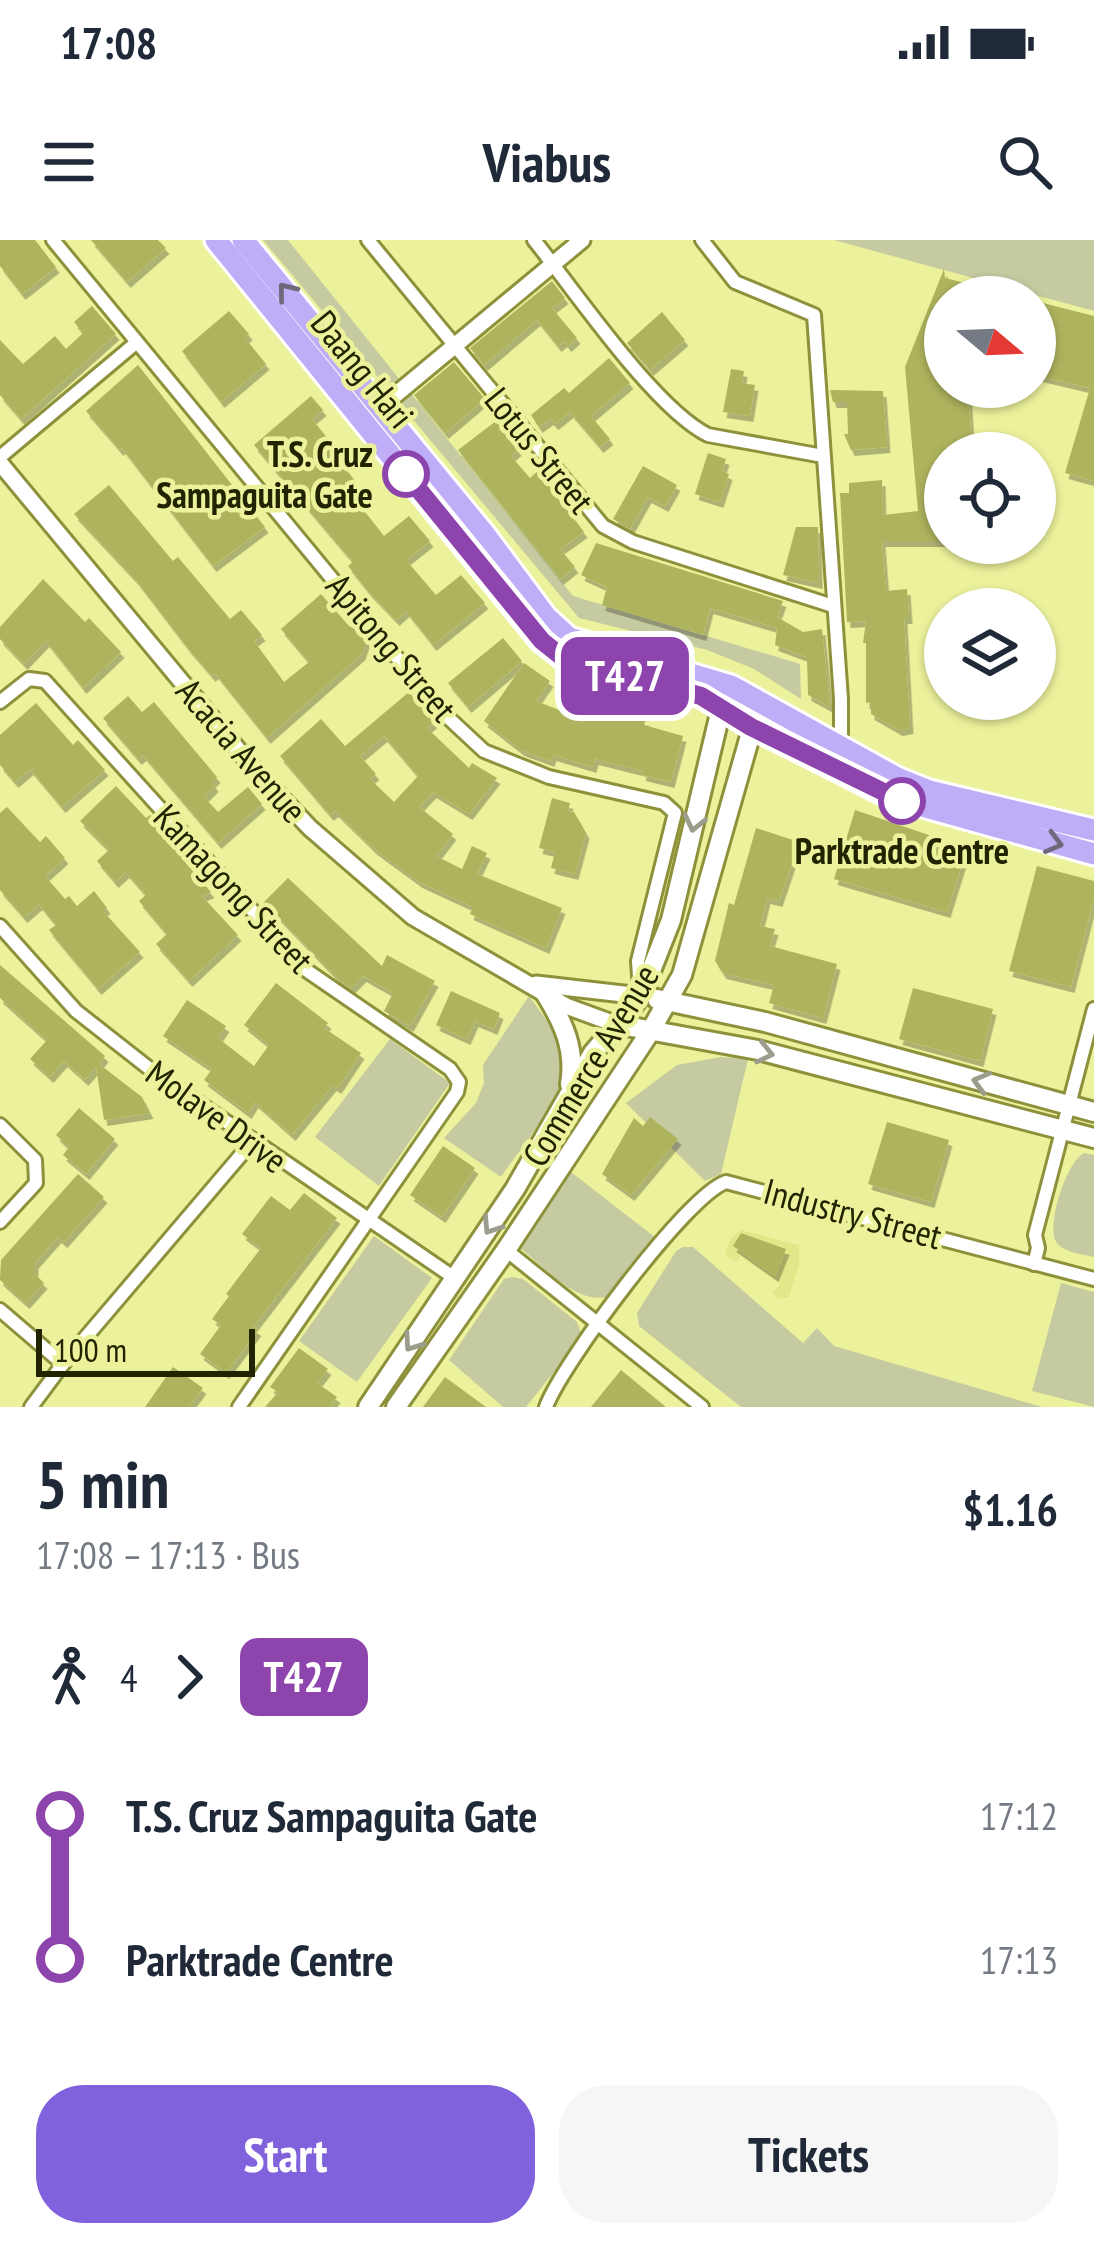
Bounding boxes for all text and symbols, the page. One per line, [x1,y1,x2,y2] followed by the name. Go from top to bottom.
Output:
[60,13,157,71] text: 17:08
[483,127,611,197] text: Viabus
[36,129,102,195] icon: menu
[992,129,1058,195] icon: search
[924,276,1056,408] north arrow
[924,276,1056,720] map controls
[278,283,300,305] one-way arrow
[301,301,425,437] street label: Daang Hari
[475,377,605,523] street label: Lotus Street
[156,430,373,518] place label: T.S. Cruz Sampaguita Gate
[924,432,1056,564] button: locate
[384,452,428,496] marker: T.S. Cruz Sampaguita Gate
[316,563,468,731] street label: Apitong Street
[924,588,1056,720] button: layers
[541,637,709,715] line badge: T427
[585,648,665,703] text: T427
[166,668,318,832] street label: Acacia Avenue
[880,779,924,823] marker: Parktrade Centre
[144,794,324,982] street label: Kamagong Street
[683,813,708,833] one-way arrow
[795,827,1009,874] place label: Parktrade Centre
[1043,829,1064,854] one-way arrow
[511,955,669,1175] street label: Commerce Avenue
[755,1039,775,1064] one-way arrow
[137,1049,297,1183] street label: Molave Drive
[971,1071,992,1096] one-way arrow
[759,1167,947,1259] street label: Industry Street
[483,1213,505,1235] one-way arrow
[36,1323,255,1376] scale bar
[54,1328,127,1371] text: 100 m
[404,1330,426,1352] one-way arrow
[36,1441,169,1526] text: 5 min
[962,1480,1058,1538] text: $1.16
[36,1529,300,1580] text: 17:08 – 17:13 · Bus
[36,1644,102,1710] icon: walk
[156,1644,222,1710] icon: forward
[264,1649,344,1704] text: T427
[120,1652,138,1703] text: 4
[126,1786,537,1844] text: T.S. Cruz Sampaguita Gate
[980,1790,1058,1841] text: 17:12
[126,1930,394,1988] text: Parktrade Centre
[980,1934,1058,1985] text: 17:13
[36,2085,535,2223] button: Start
[559,2085,1058,2223] button: Tickets

